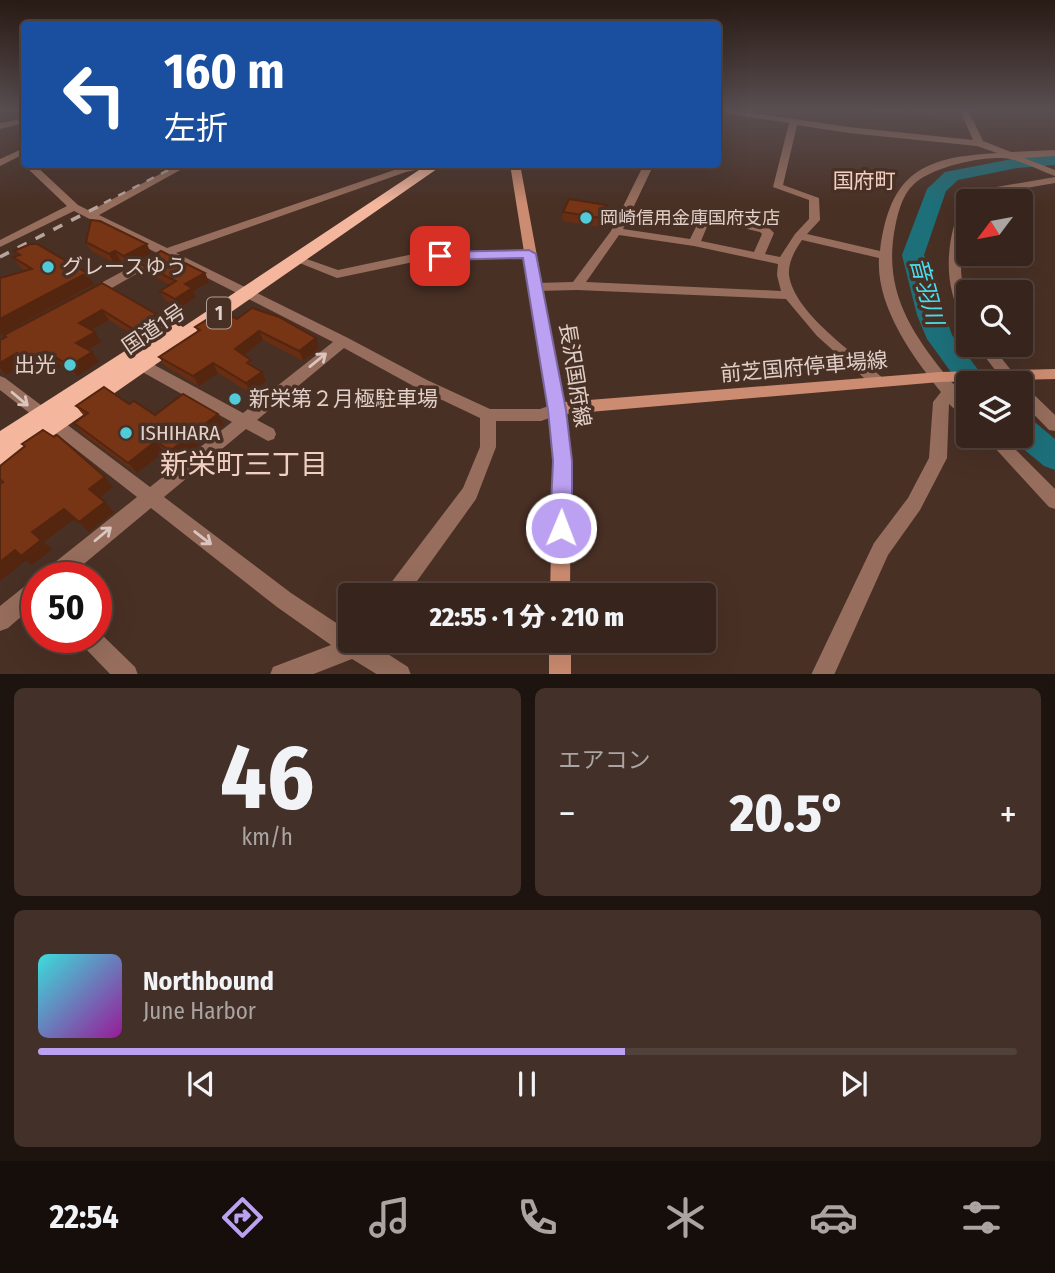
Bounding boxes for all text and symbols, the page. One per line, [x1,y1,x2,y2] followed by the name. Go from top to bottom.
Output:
[164,42,285,101] text: 160 m
[49,49,140,140] icon: left
[164,109,228,147] text: 左折
[833,168,896,194] district label: 国府町
[956,189,1032,266] north arrow
[956,189,1033,448] map controls
[600,207,780,229] place label: 岡崎信用金庫国府支店
[578,210,594,226] marker: 岡崎信用金庫国府支店
[410,226,470,286] pin
[421,237,459,275] icon: arrive
[62,254,187,280] place label: グレースゆう
[905,254,950,331] water label: 音羽川
[40,259,56,275] marker: グレースゆう
[956,280,1033,357] button: search
[117,298,191,360] street label: 国道1号
[207,298,231,328] road number: 1
[554,321,596,429] street label: 長沢国府線
[719,347,889,387] street label: 前芝国府停車場線
[14,352,56,378] place label: 出光
[309,352,327,368] one-way arrow
[62,357,78,373] marker: 出光
[956,371,1033,448] button: layers
[249,386,438,412] place label: 新栄第２月極駐車場
[11,391,29,407] one-way arrow
[227,391,243,407] marker: 新栄第２月極駐車場
[140,420,220,446] place label: ISHIHARA
[118,425,134,441] marker: ISHIHARA
[160,448,328,481] district label: 新栄町三丁目
[524,491,598,565] position arrow
[94,526,112,542] one-way arrow
[193,530,211,545] one-way arrow
[21,562,112,653] speed limit sign: 50
[430,602,624,633] text: 22:55 · 1 分 · 210 m
[220,723,314,832] text: 46
[559,746,651,774] text: エアコン
[730,782,845,845] text: 20.5°
[559,791,576,837] text: −
[1000,791,1017,837] text: +
[242,823,293,851] text: km/h
[143,966,274,997] text: Northbound
[143,997,256,1025] text: June Harbor
[182,1065,220,1103] icon: previous
[508,1065,546,1103] icon: pause
[835,1065,873,1103] icon: next
[218,1193,267,1242] icon: directions
[365,1193,414,1242] icon: music
[513,1193,562,1242] icon: phone
[661,1193,710,1242] icon: climate
[809,1193,858,1242] icon: car
[957,1193,1006,1242] icon: filters
[49,1198,119,1236] text: 22:54

